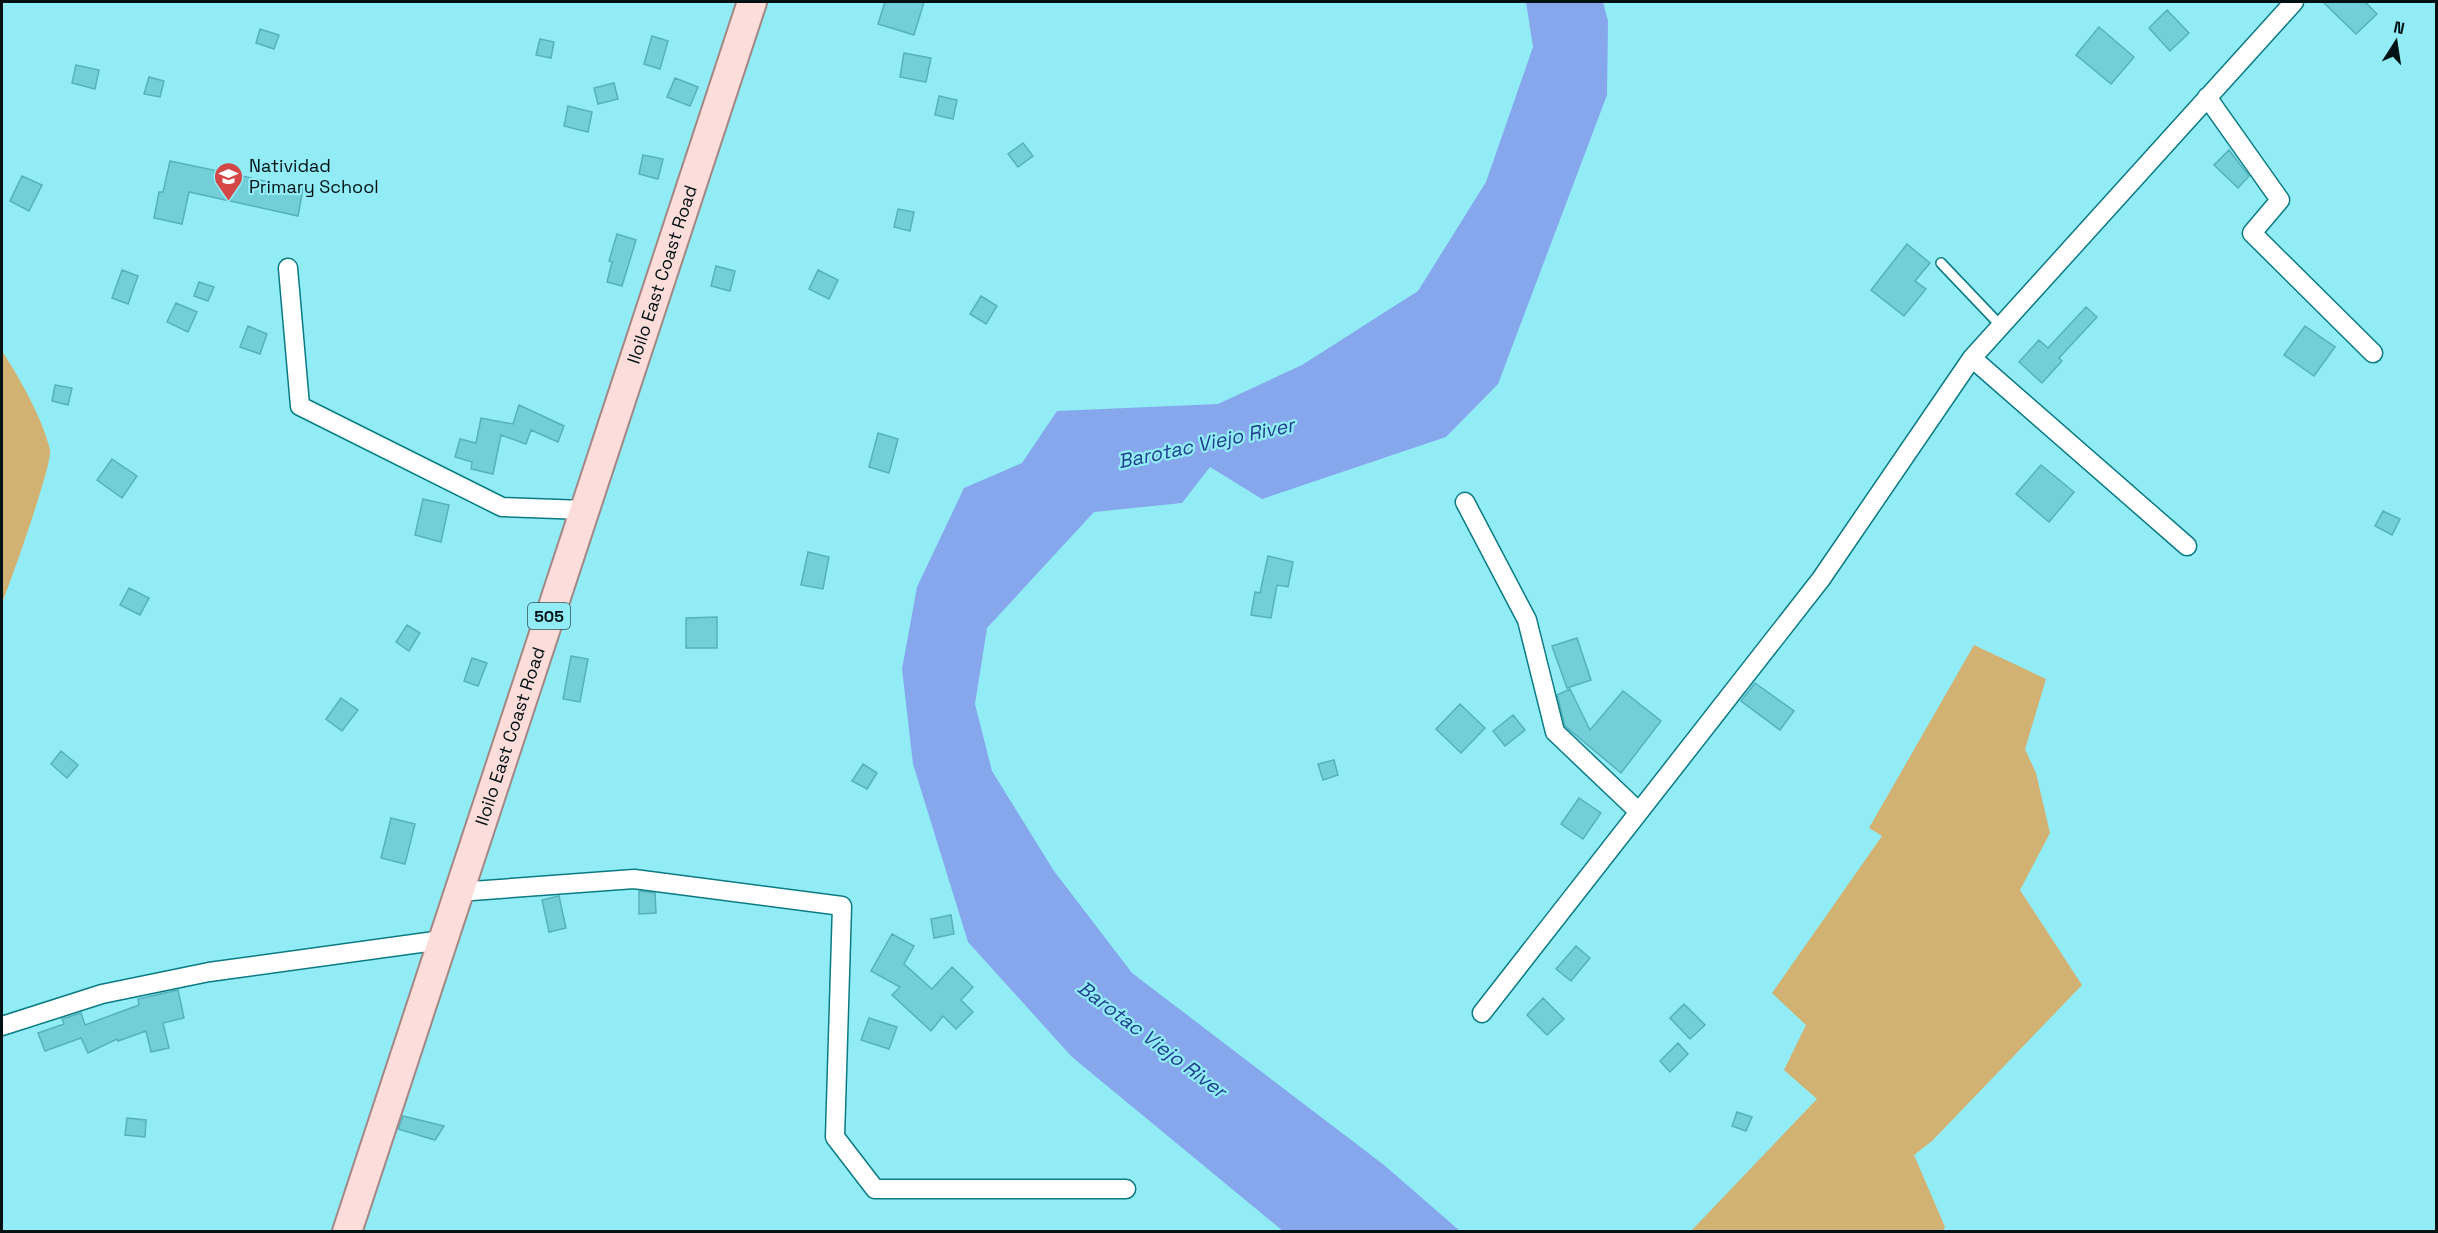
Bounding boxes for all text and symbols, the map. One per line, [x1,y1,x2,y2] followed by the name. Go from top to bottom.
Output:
[2366,12,2426,72] north arrow
[2392,16,2406,39] text: N
[249,154,379,198] place label: Natividad Primary School
[212,160,244,202] school or university icon: Natividad Primary School
[622,182,702,367] street label: Iloilo East Coast Road
[1115,411,1299,474] water label: Barotac Viejo River
[528,603,570,629] road number: 505
[470,644,550,828] street label: Iloilo East Coast Road
[1072,974,1234,1105] water label: Barotac Viejo River

